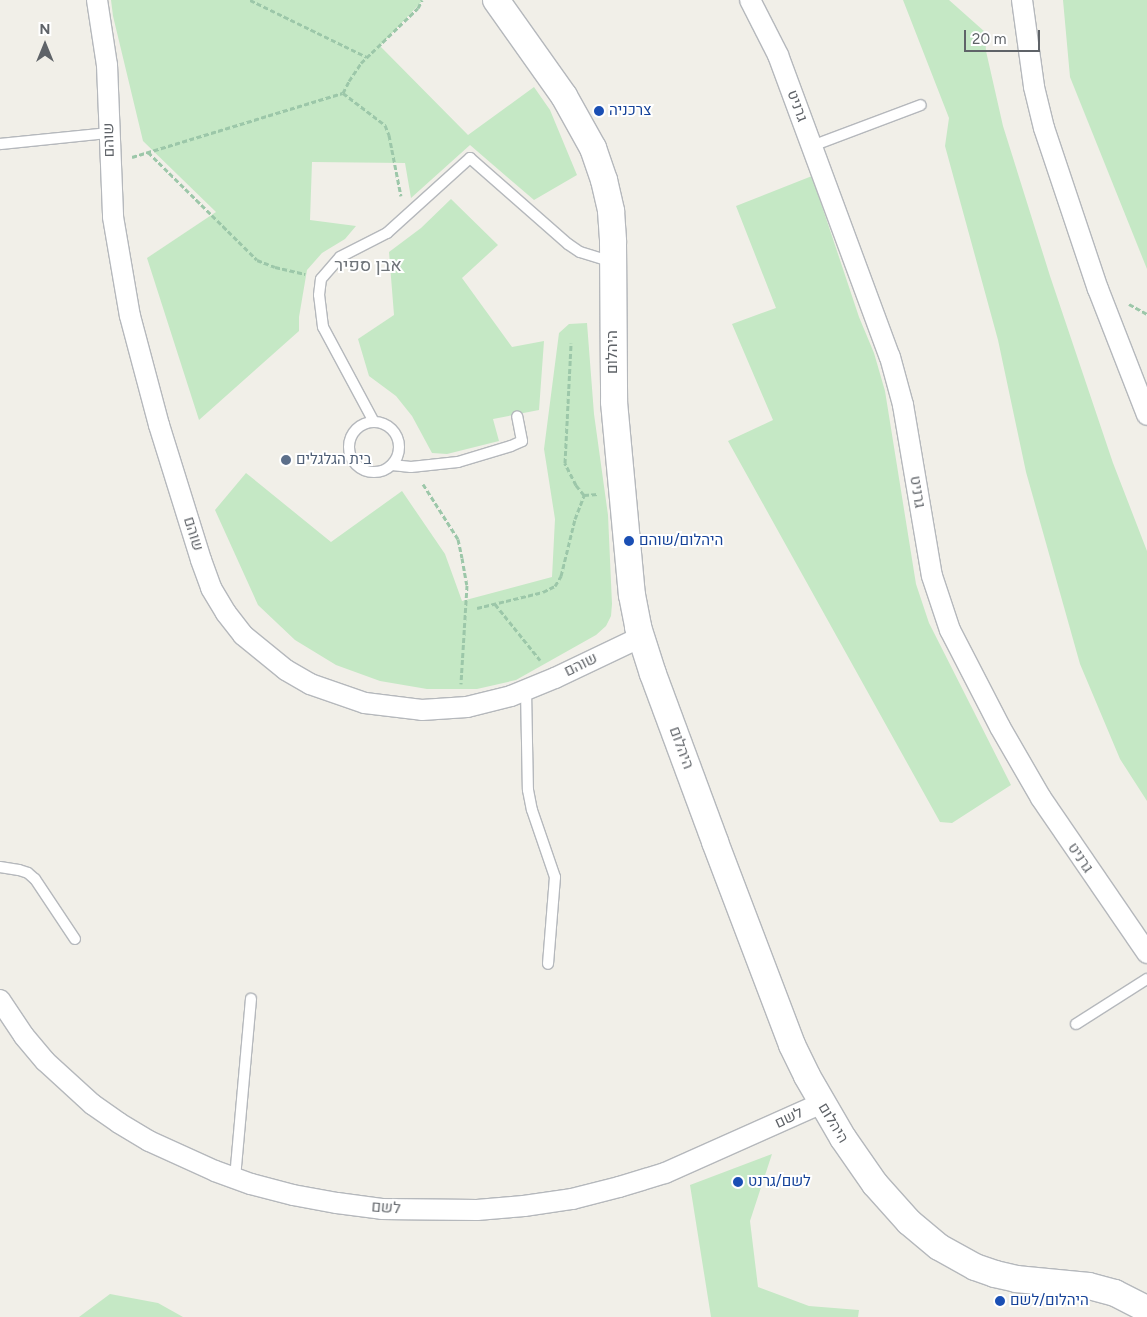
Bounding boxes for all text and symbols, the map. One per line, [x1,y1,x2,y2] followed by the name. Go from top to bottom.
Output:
[20,20,70,70] north arrow
[967,20,1043,52] scale bar
[40,21,50,38] text: N
[972,30,1006,48] text: 20 m
[783,88,811,124] street label: גרניט
[609,102,651,120] place label: צרכניה
[593,105,605,117] marker: צרכניה
[100,123,118,157] street label: שוהם
[334,254,402,276] district label: אבן ספיר
[604,330,622,374] street label: היהלום
[296,451,371,469] place label: בית הגלגלים
[280,454,292,466] marker: בית הגלגלים
[906,475,928,509] street label: גרניט
[179,515,207,553] street label: שוהם
[639,532,723,550] place label: היהלום/שוהם
[623,535,635,547] marker: היהלום/שוהם
[561,649,601,681] street label: שוהם
[665,724,697,772] street label: היהלום
[1063,840,1097,876] street label: גרניט
[814,1100,852,1146] street label: היהלום
[772,1104,806,1132] street label: לשם
[748,1173,811,1191] place label: לשם/גרנט
[732,1176,744,1188] marker: לשם/גרנט
[371,1198,401,1218] street label: לשם
[1010,1292,1089,1310] place label: היהלום/לשם
[994,1295,1006,1307] marker: היהלום/לשם

